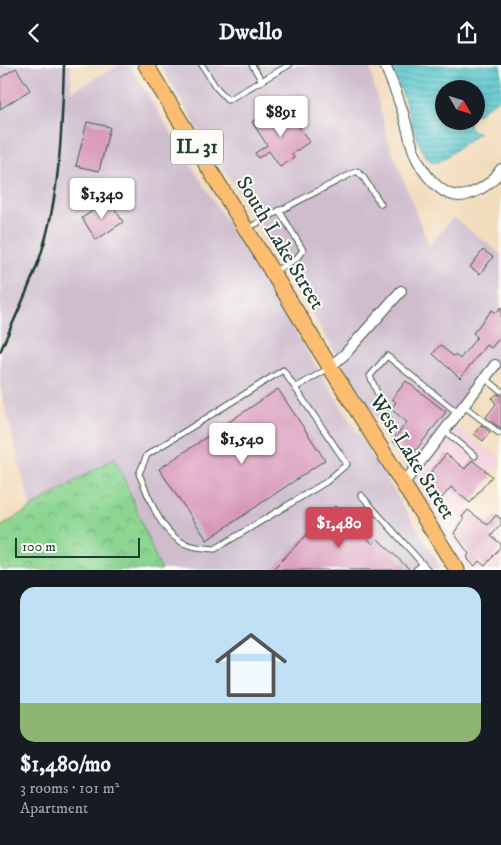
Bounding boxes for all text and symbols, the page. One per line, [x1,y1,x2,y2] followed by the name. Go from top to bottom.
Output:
[20,19,48,47] icon: back
[219,19,282,46] text: Dwello
[453,19,481,47] icon: share
[435,80,485,130] north arrow
[435,80,485,130] map controls
[251,95,311,138] pin: $891
[266,102,296,122] text: $891
[171,129,223,165] road number: IL 31
[230,172,330,315] street label: South Lake Street
[61,177,143,220] pin: $1,340
[81,184,123,204] text: $1,340
[363,389,461,524] street label: West Lake Street
[201,423,283,465] pin: $1,540
[220,429,264,449] text: $1,540
[298,507,380,549] pin: $1,480
[316,513,362,533] text: $1,480
[15,535,140,558] scale bar
[22,538,56,556] text: 100 m
[206,620,296,710] icon: home
[20,752,111,778] text: $1,480/mo
[20,778,119,798] text: 3 rooms · 101 m²
[20,798,88,818] text: Apartment

